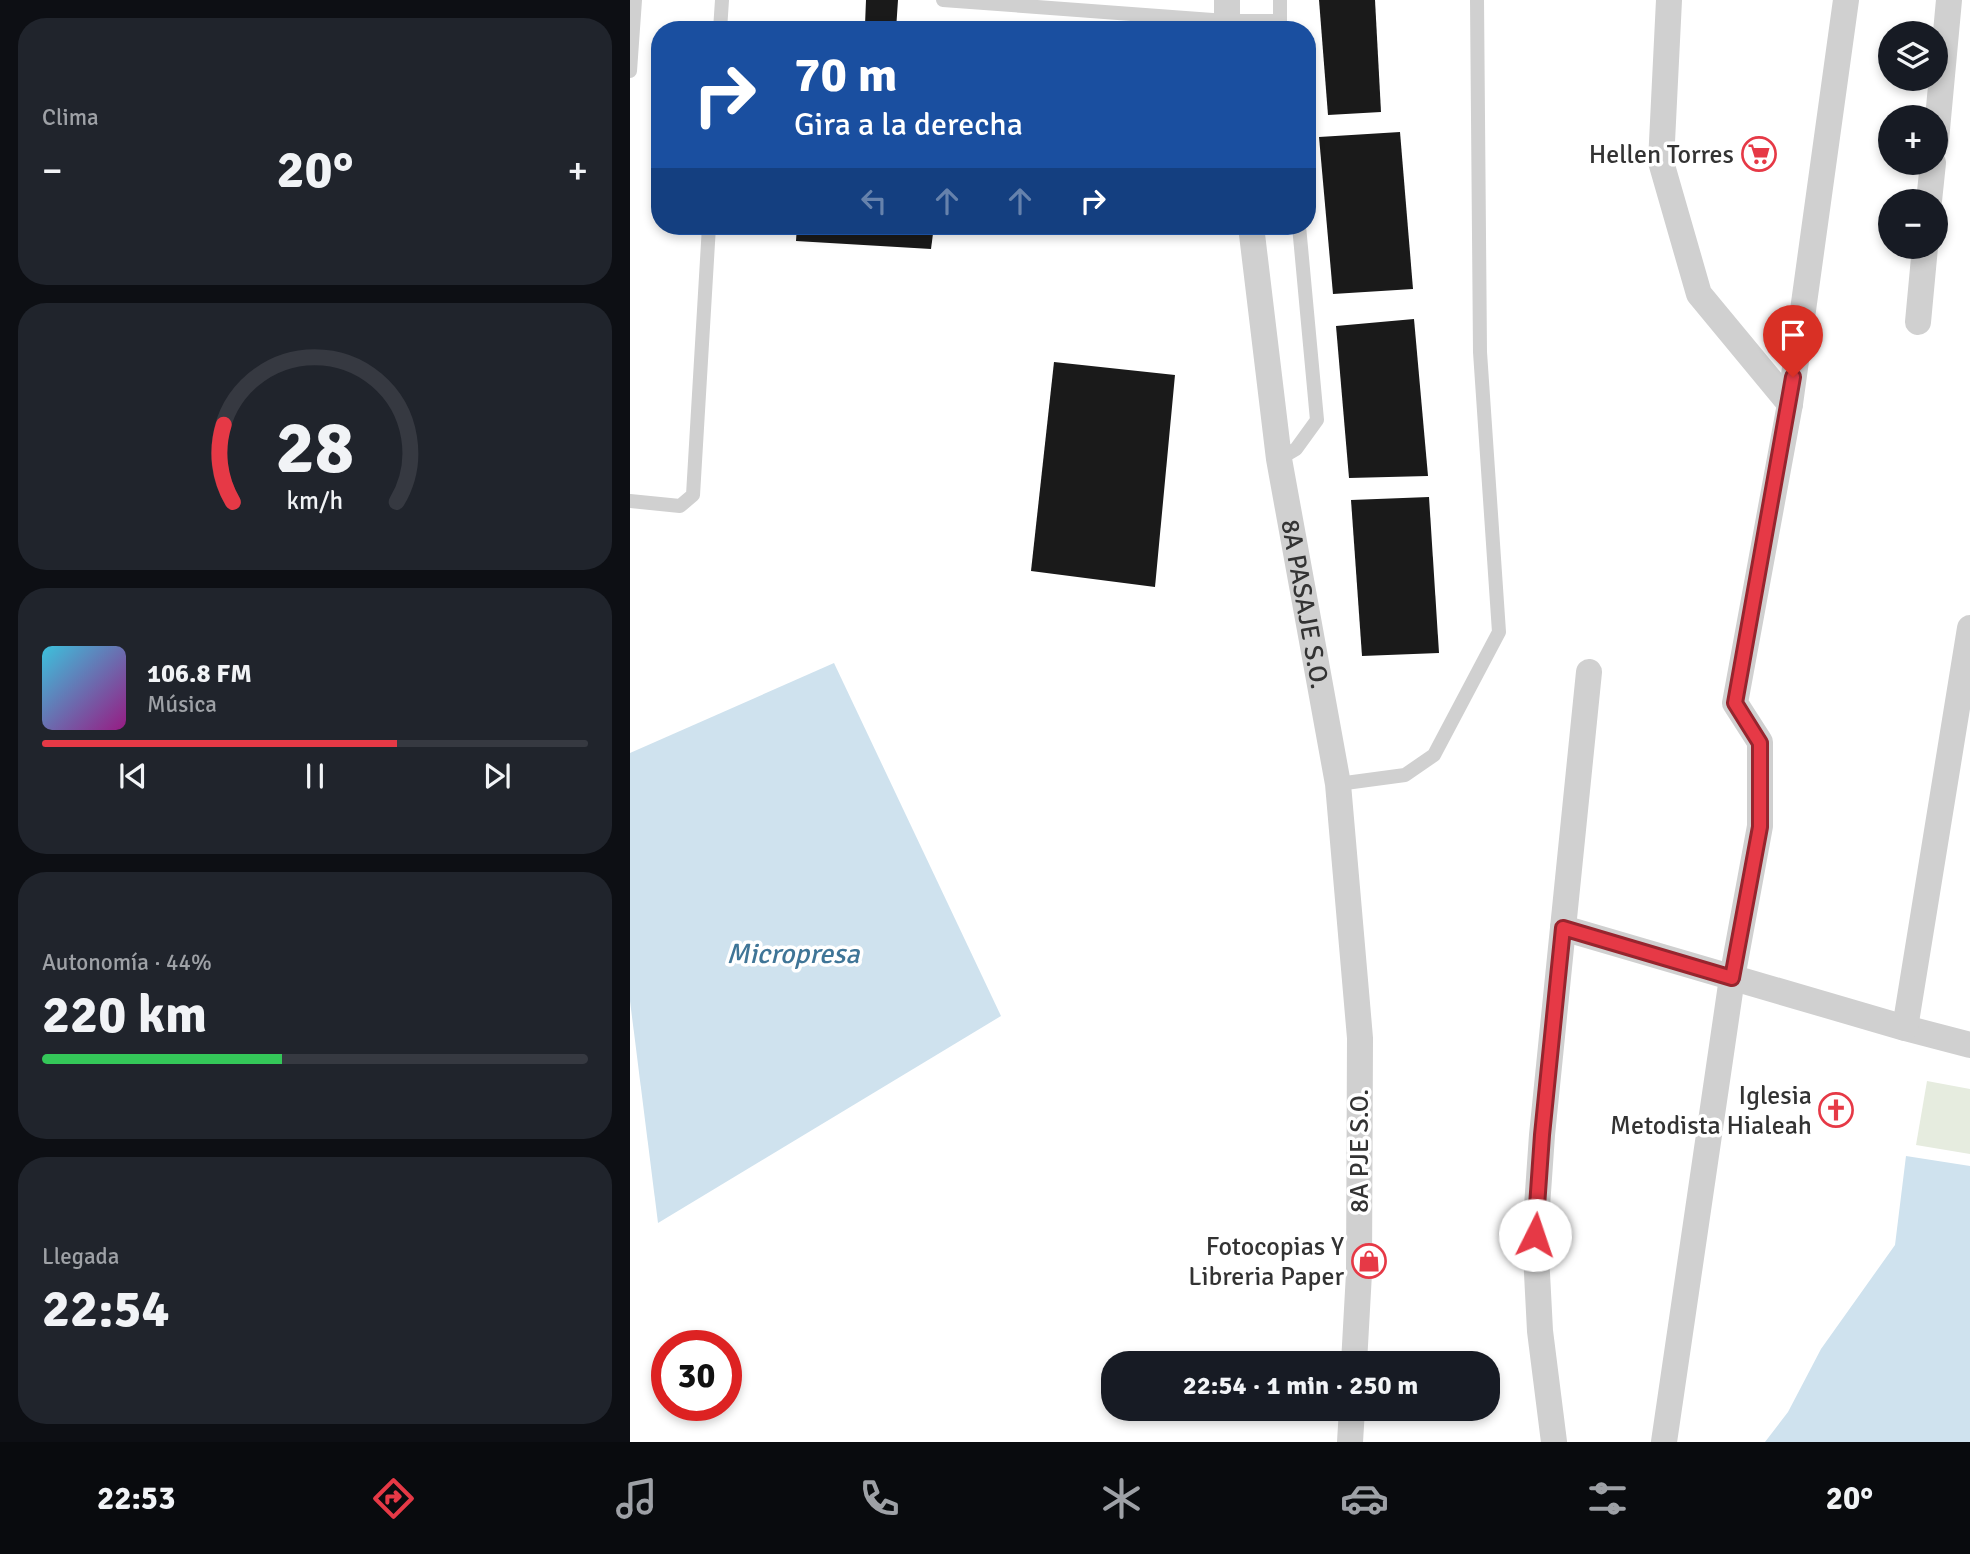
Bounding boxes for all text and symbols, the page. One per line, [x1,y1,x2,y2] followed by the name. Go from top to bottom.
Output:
[1878,21,1948,259] map controls
[1878,21,1948,91] button: layers
[794,45,897,105] text: 70 m
[679,49,770,140] icon: right
[42,103,99,132] text: Clima
[794,105,1023,144] text: Gira a la derecha
[1878,105,1948,175] button: +
[1740,135,1778,173] supermarket icon: Hellen Torres
[277,138,353,202] text: 20°
[1589,139,1734,171] place label: Hellen Torres
[42,147,63,194] text: −
[567,147,588,194] text: +
[855,182,893,220] icon: left
[928,182,966,220] icon: ahead
[1001,182,1039,220] icon: ahead
[1074,182,1112,220] icon: right
[1878,189,1948,259] button: −
[1763,305,1823,377] pin
[1774,316,1812,354] icon: arrive
[276,405,354,494] text: 28
[287,485,343,516] text: km/h
[1273,517,1335,691] street label: 8A PASAJE S.O.
[147,658,252,690] text: 106.8 FM
[147,690,217,719] text: Música
[114,757,152,795] icon: previous
[296,757,334,795] icon: pause
[478,757,516,795] icon: next
[727,937,860,971] water label: Micropresa
[42,948,212,977] text: Autonomía · 44%
[42,983,207,1047] text: 220 km
[1610,1080,1812,1142] place label: Iglesia Metodista Hialeah
[1344,1089,1376,1213] street label: 8A PJE S.O.
[1817,1091,1855,1129] church icon: Iglesia Metodista Hialeah
[1498,1198,1572,1272] position arrow
[1188,1231,1344,1293] place label: Fotocopias Y Libreria Paper
[42,1242,119,1271] text: Llegada
[1350,1242,1388,1280] shop icon: Fotocopias Y Libreria Paper
[42,1277,170,1341] text: 22:54
[651,1330,742,1421] speed limit sign: 30
[1183,1370,1418,1402] text: 22:54 · 1 min · 250 m
[369,1474,418,1523] icon: directions
[612,1474,661,1523] icon: music
[855,1474,904,1523] icon: phone
[1097,1474,1146,1523] icon: climate
[1340,1474,1389,1523] icon: car
[1583,1474,1632,1523] icon: filters
[97,1479,175,1518] text: 22:53
[1826,1479,1873,1518] text: 20°

